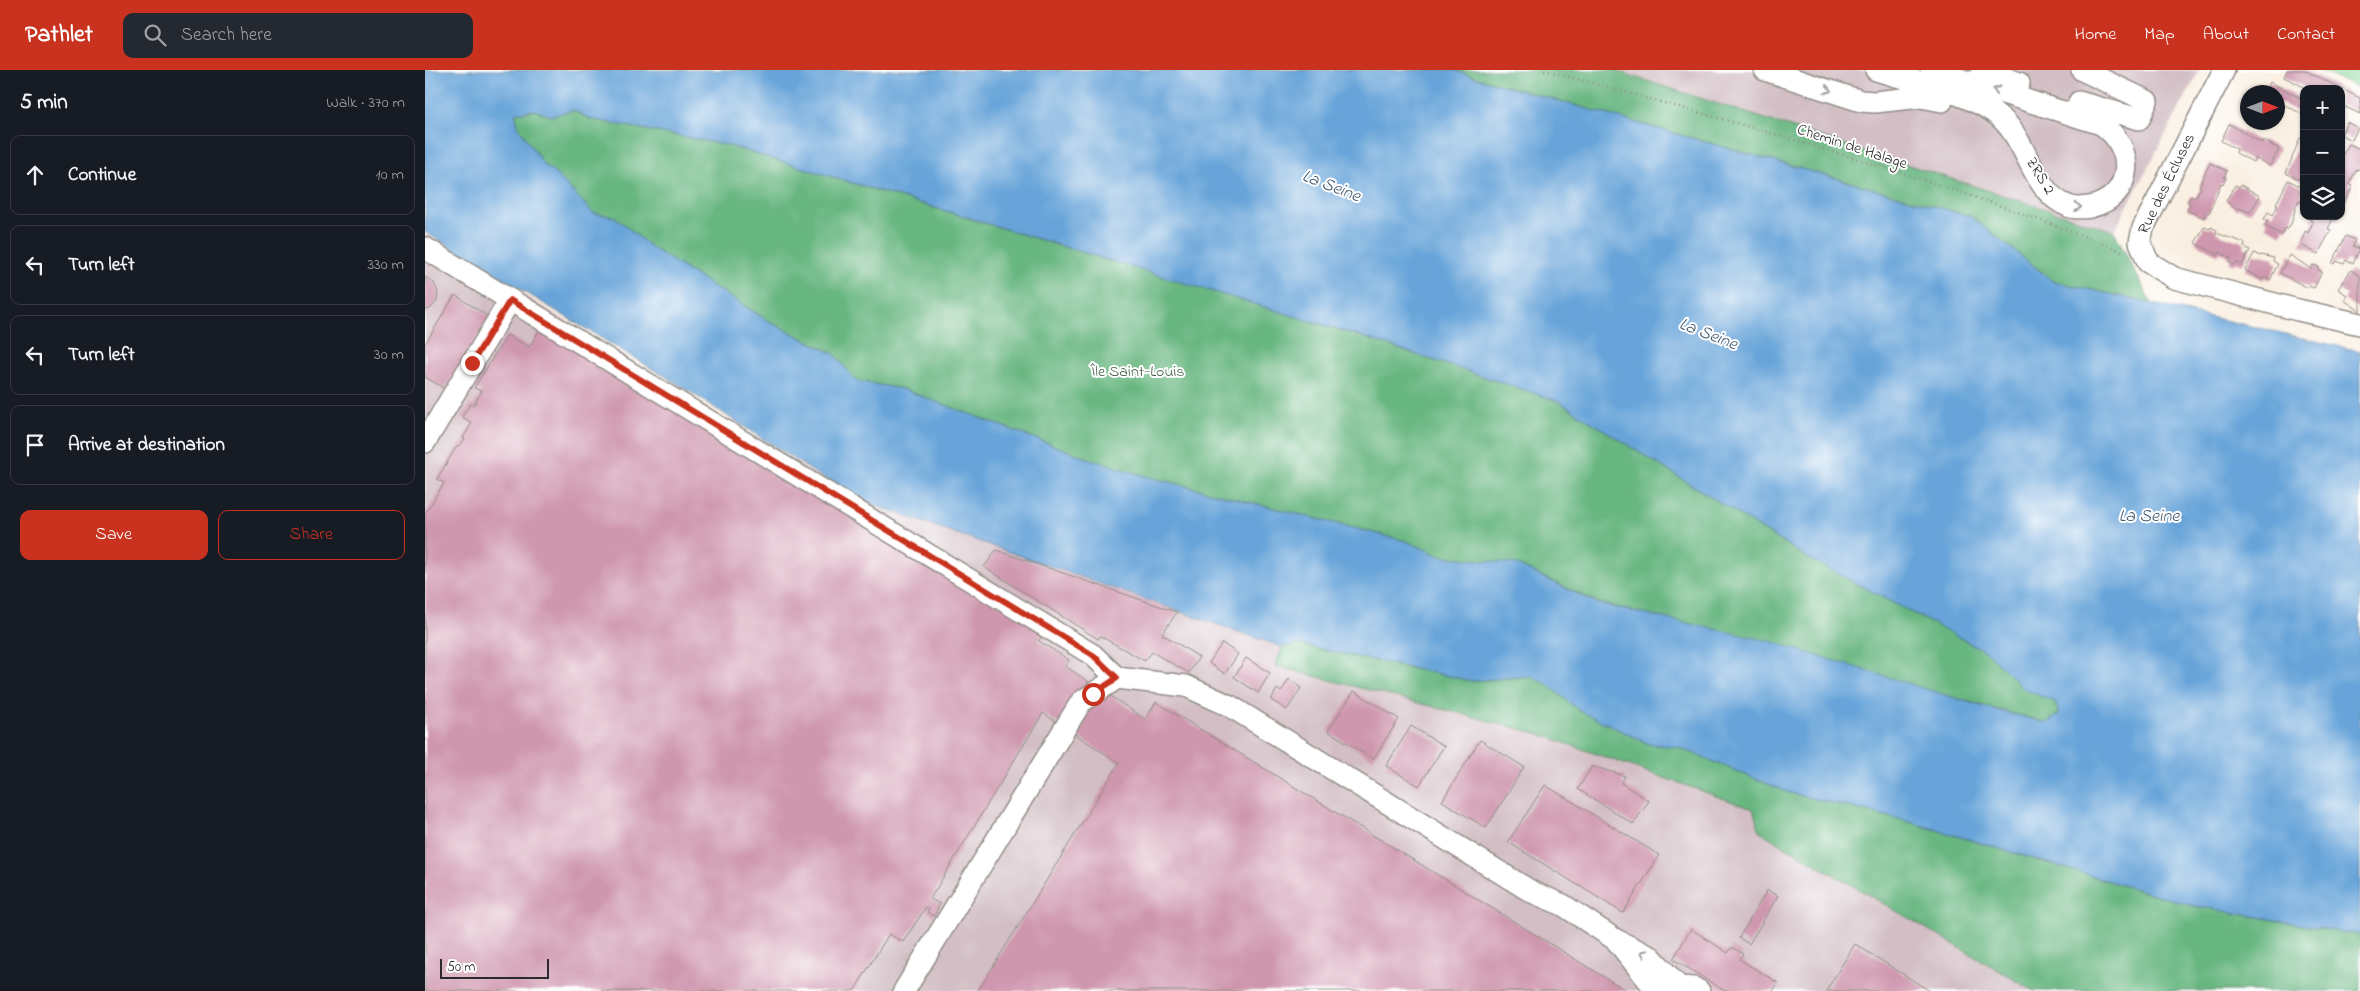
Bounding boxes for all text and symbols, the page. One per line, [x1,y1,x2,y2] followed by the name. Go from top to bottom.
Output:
[123,13,473,58] search box
[25,18,93,53] text: Pathlet
[141,21,169,49] icon: search
[181,22,272,49] text: Search here
[2075,22,2116,48] text: Home
[2144,22,2175,48] text: Map
[2203,22,2249,48] text: About
[2277,22,2335,48] text: Contact
[1823,84,1832,94] one-way arrow
[2240,85,2285,130] north arrow
[2300,85,2345,220] map controls
[2300,85,2345,130] button: +
[1993,86,2001,96] one-way arrow
[20,88,68,118] text: 5 min
[326,91,405,115] text: Walk · 370 m
[1794,118,1911,176] street label: Chemin de Halage
[2132,130,2202,238] street label: Rue des Écluses
[2300,130,2345,175] button: −
[2019,153,2061,199] street label: ZRS 2
[21,161,49,189] icon: ahead
[68,162,136,189] text: Continue
[376,163,404,187] text: 10 m
[1298,164,1365,210] water label: La Seine
[2300,175,2345,220] button: layers
[2075,202,2083,212] one-way arrow
[21,251,49,279] icon: left
[68,252,135,279] text: Turn left
[367,253,404,277] text: 330 m
[1675,312,1742,358] water label: La Seine
[21,341,49,369] icon: left
[68,342,135,369] text: Turn left
[374,343,404,367] text: 30 m
[461,352,484,375] route end
[1089,360,1185,384] park label: Île Saint-Louis
[21,431,49,459] icon: arrive
[68,432,225,459] text: Arrive at destination
[2119,504,2180,530] water label: La Seine
[20,510,208,560] button: Save
[218,510,405,560] button: Share
[1082,683,1105,706] route start
[1641,949,1650,959] one-way arrow
[440,956,549,979] scale bar
[447,957,475,978] text: 50 m

